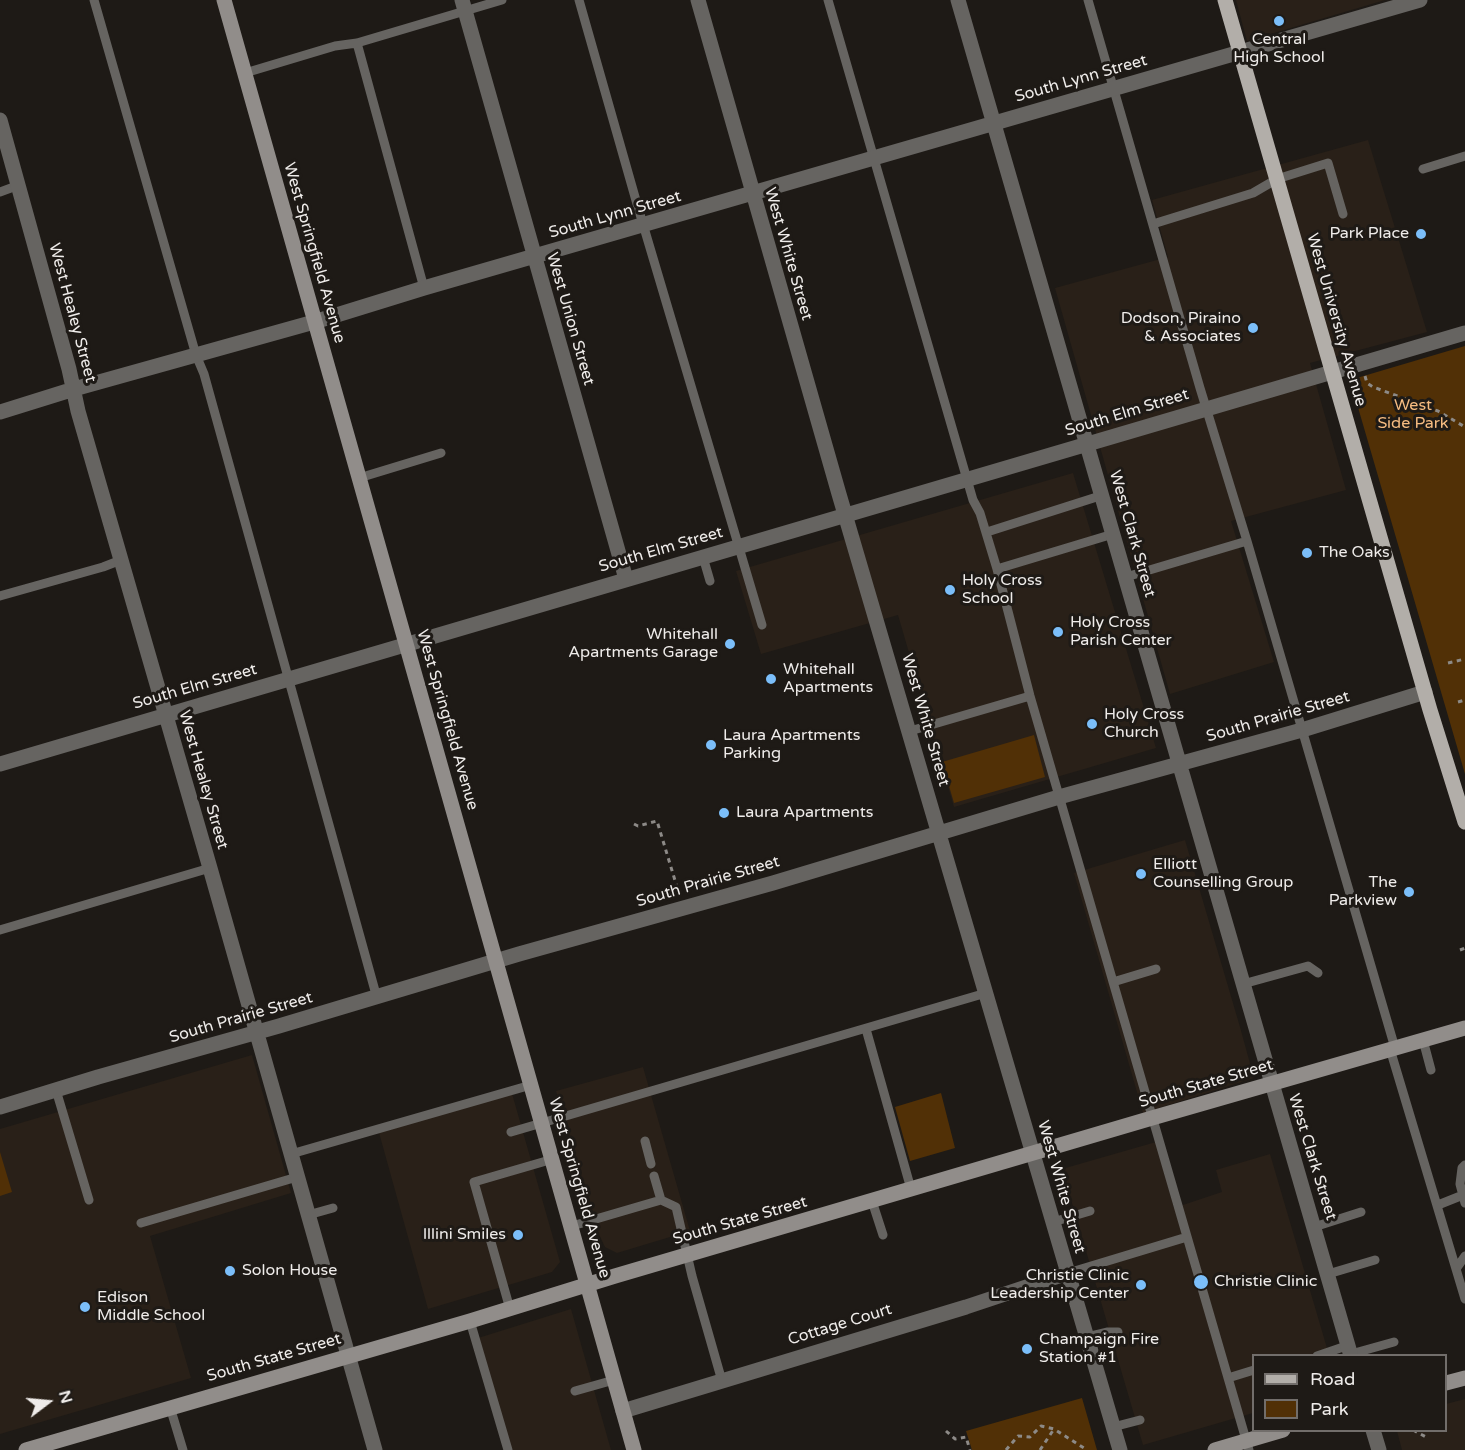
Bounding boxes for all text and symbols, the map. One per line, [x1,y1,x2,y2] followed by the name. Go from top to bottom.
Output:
[1272,14,1286,28] marker: Central High School
[1233,30,1325,68] place label: Central High School
[1013,51,1149,107] street label: South Lynn Street
[279,161,349,345] street label: West Springfield Avenue
[760,185,816,323] street label: West White Street
[547,187,683,243] street label: South Lynn Street
[1330,224,1409,244] place label: Park Place
[1414,227,1428,241] marker: Park Place
[1302,231,1370,409] street label: West University Avenue
[44,241,100,385] street label: West Healey Street
[542,250,598,388] street label: West Union Street
[1121,309,1241,347] place label: Dodson, Piraino & Associates
[1246,321,1260,335] marker: Dodson, Piraino & Associates
[1063,385,1191,441] street label: South Elm Street
[1377,396,1449,434] park label: West Side Park
[1105,468,1159,600] street label: West Clark Street
[597,523,725,577] street label: South Elm Street
[1319,543,1390,563] place label: The Oaks
[1300,546,1314,560] marker: The Oaks
[962,571,1042,609] place label: Holy Cross School
[943,583,957,597] marker: Holy Cross School
[1070,613,1172,651] place label: Holy Cross Parish Center
[568,625,718,663] place label: Whitehall Apartments Garage
[1051,625,1065,639] marker: Holy Cross Parish Center
[412,628,482,812] street label: West Springfield Avenue
[723,637,737,651] marker: Whitehall Apartments Garage
[897,651,953,789] street label: West White Street
[131,660,259,714] street label: South Elm Street
[783,660,873,698] place label: Whitehall Apartments
[764,672,778,686] marker: Whitehall Apartments
[1204,687,1352,747] street label: South Prairie Street
[1104,705,1184,743] place label: Holy Cross Church
[174,708,232,852] street label: West Healey Street
[1085,717,1099,731] marker: Holy Cross Church
[723,726,860,764] place label: Laura Apartments Parking
[704,738,718,752] marker: Laura Apartments Parking
[736,803,873,823] place label: Laura Apartments
[717,806,731,820] marker: Laura Apartments
[634,852,782,912] street label: South Prairie Street
[1153,855,1293,893] place label: Elliott Counselling Group
[1134,867,1148,881] marker: Elliott Counselling Group
[1329,873,1397,911] place label: The Parkview
[1402,885,1416,899] marker: The Parkview
[167,988,315,1048] street label: South Prairie Street
[1137,1056,1275,1112] street label: South State Street
[1284,1091,1340,1223] street label: West Clark Street
[544,1096,614,1280] street label: West Springfield Avenue
[1033,1118,1089,1256] street label: West White Street
[671,1193,809,1249] street label: South State Street
[423,1225,506,1245] place label: Illini Smiles
[511,1228,525,1242] marker: Illini Smiles
[242,1261,337,1281] place label: Solon House
[223,1264,237,1278] marker: Solon House
[990,1266,1129,1304] place label: Christie Clinic Leadership Center
[1214,1272,1317,1292] place label: Christie Clinic
[1192,1273,1210,1291] marker: Christie Clinic
[1134,1278,1148,1292] marker: Christie Clinic Leadership Center
[97,1288,205,1326] place label: Edison Middle School
[78,1300,92,1314] marker: Edison Middle School
[786,1300,894,1350] street label: Cottage Court
[205,1330,343,1386] street label: South State Street
[1039,1330,1159,1368] place label: Champaign Fire Station #1
[1020,1342,1034,1356] marker: Champaign Fire Station #1
[1252,1354,1447,1432] legend
[1310,1368,1355,1390] text: Road
[18,1372,78,1432] north arrow
[54,1388,77,1406] text: N
[1310,1398,1348,1420] text: Park

